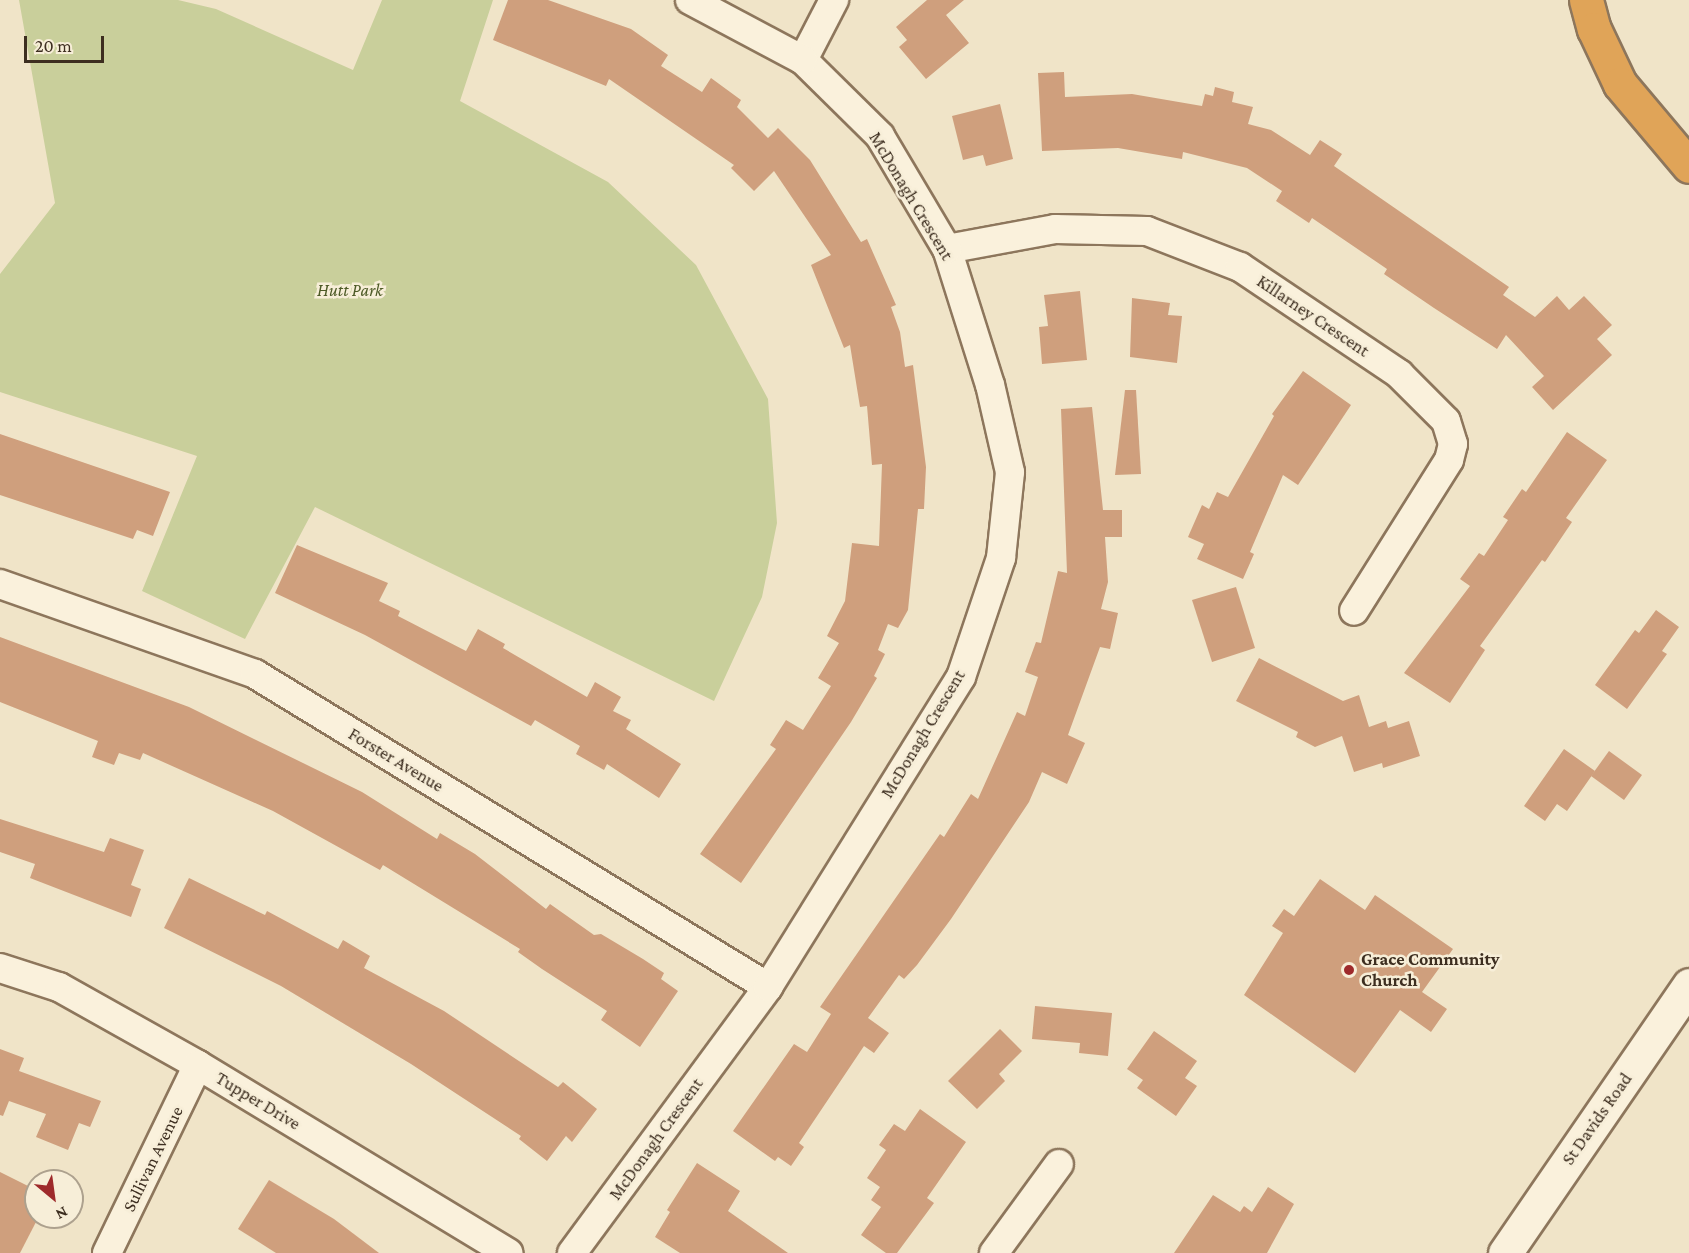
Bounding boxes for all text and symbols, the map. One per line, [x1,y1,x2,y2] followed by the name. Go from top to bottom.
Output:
[27,24,106,62] scale bar
[35,36,72,56] text: 20 m
[864,128,958,264] street label: McDonagh Crescent
[1253,270,1373,362] street label: Killarney Crescent
[317,279,383,301] park label: Hutt Park
[876,666,970,802] street label: McDonagh Crescent
[344,723,448,797] street label: Forster Avenue
[1361,949,1500,992] place label: Grace Community Church
[1342,963,1356,977] marker: Grace Community Church
[212,1067,304,1135] street label: Tupper Drive
[1557,1069,1637,1169] street label: St Davids Road
[604,1074,708,1204] street label: McDonagh Crescent
[118,1103,188,1215] street label: Sullivan Avenue
[24,1169,84,1229] north arrow
[53,1203,71,1224] text: N

